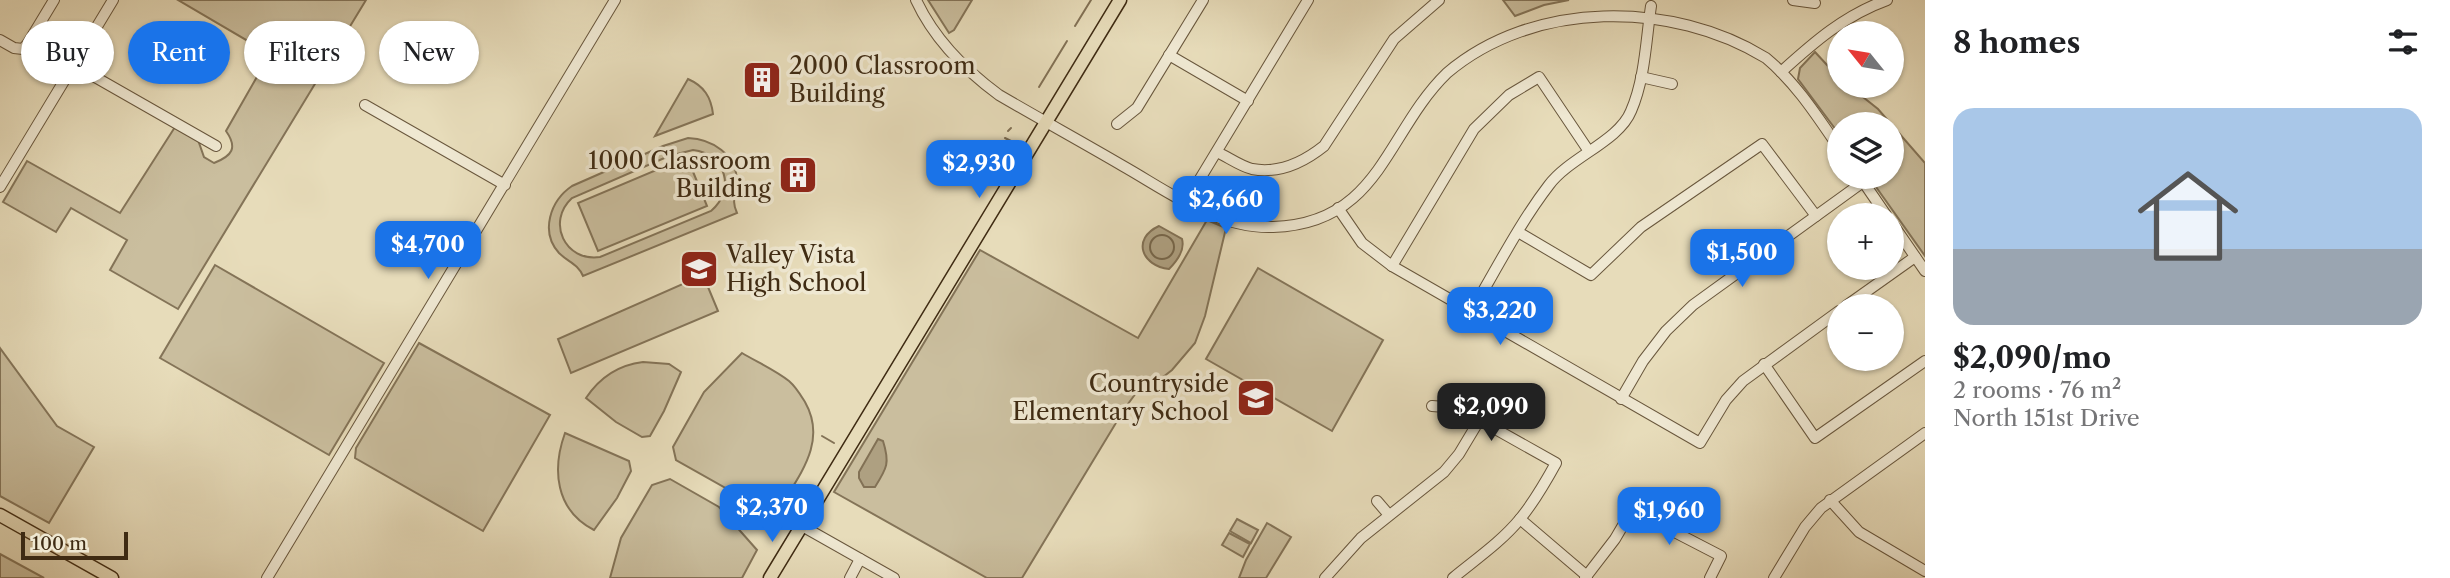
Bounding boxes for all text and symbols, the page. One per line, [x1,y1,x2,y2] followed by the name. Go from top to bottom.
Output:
[21,21,114,84] chip: Buy
[128,21,230,84] chip: Rent
[244,21,365,84] chip: Filters
[379,21,479,84] chip: New
[1827,21,1904,98] north arrow
[1827,21,1904,371] map controls
[2384,23,2422,61] icon: filters
[1953,24,2080,61] text: 8 homes
[789,51,976,108] place label: 2000 Classroom Building
[741,59,783,101] building icon: 2000 Classroom Building
[1827,112,1904,189] button: layers
[922,140,1036,200] pin: $2,930
[588,146,771,203] place label: 1000 Classroom Building
[942,149,1016,177] text: $2,930
[2125,153,2251,279] icon: home
[777,154,819,196] building icon: 1000 Classroom Building
[1169,176,1283,236] pin: $2,660
[1189,185,1263,213] text: $2,660
[1827,203,1904,280] button: +
[371,222,485,281] pin: $4,700
[391,230,465,258] text: $4,700
[1685,230,1799,289] pin: $1,500
[1706,238,1778,266] text: $1,500
[725,240,867,297] place label: Valley Vista High School
[678,248,720,290] school or university icon: Valley Vista High School
[1443,288,1557,347] pin: $3,220
[1827,294,1904,371] button: −
[1463,296,1537,324] text: $3,220
[1953,339,2111,376] text: $2,090/mo
[1012,369,1229,426] place label: Countryside Elementary School
[1953,376,2121,404] text: 2 rooms · 76 m²
[1235,377,1277,419] school or university icon: Countryside Elementary School
[1434,384,1548,443] pin: $2,090
[1453,392,1529,420] text: $2,090
[1953,404,2140,432] text: North 151st Drive
[715,484,829,544] pin: $2,370
[1612,488,1726,547] pin: $1,960
[736,493,808,521] text: $2,370
[1633,496,1705,524] text: $1,960
[21,529,128,561] scale bar
[32,532,87,555] text: 100 m

